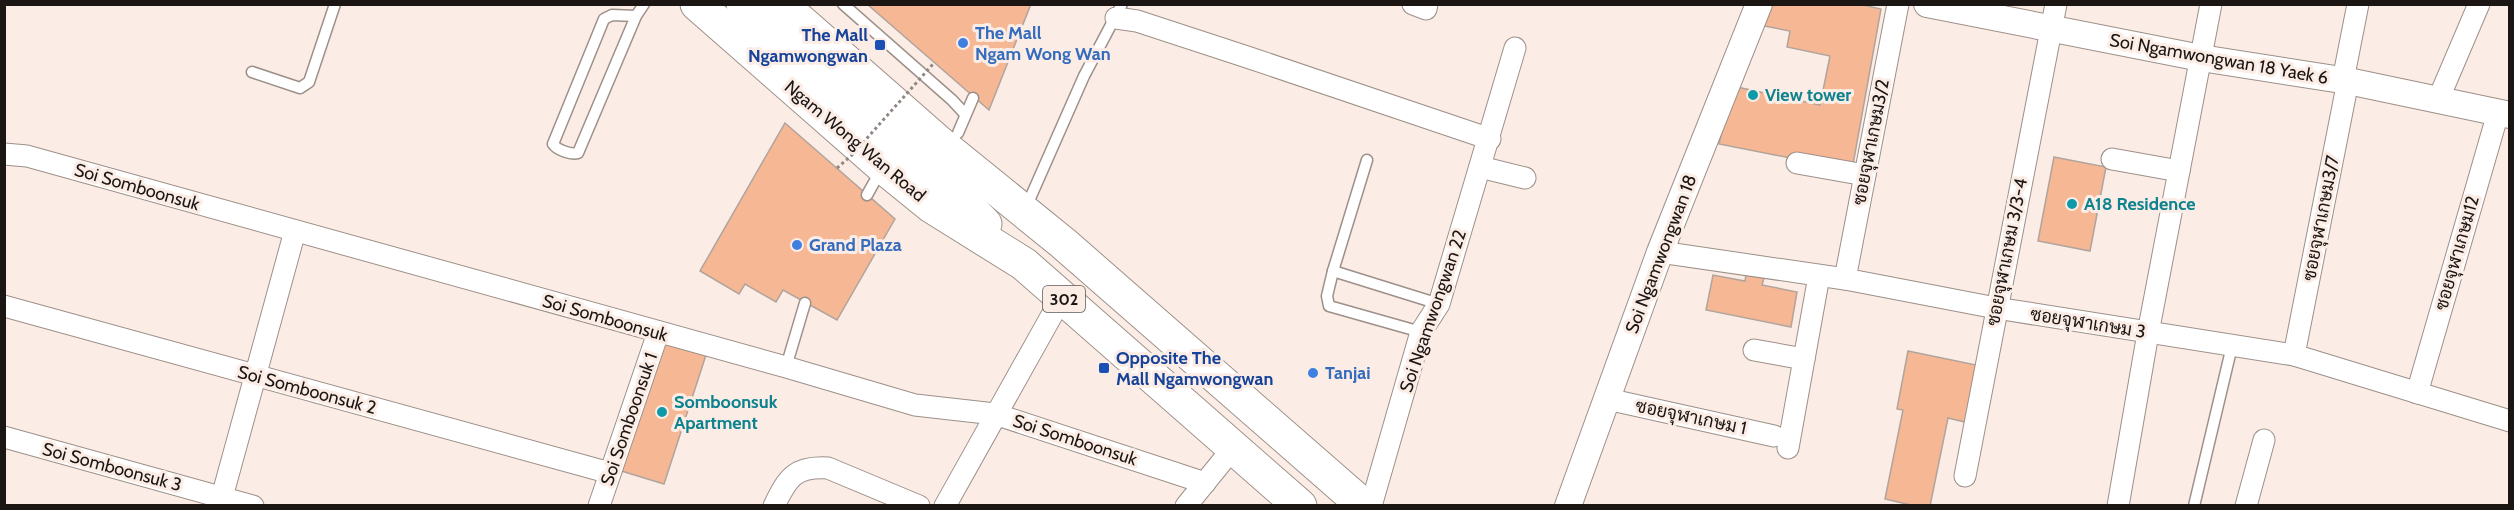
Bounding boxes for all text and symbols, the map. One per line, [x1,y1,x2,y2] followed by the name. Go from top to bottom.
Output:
[975,22,1111,65] place label: The Mall Ngam Wong Wan
[748,24,868,67] place label: The Mall Ngamwongwan
[2108,29,2330,89] street label: Soi Ngamwongwan 18 Yaek 6
[956,36,970,50] marker: The Mall Ngam Wong Wan
[873,38,887,52] marker: The Mall Ngamwongwan
[780,76,930,206] street label: Ngam Wong Wan Road
[1848,77,1895,207] street label: ซอยจุฬาเกษม3/2
[1765,84,1851,106] place label: View tower
[1746,88,1760,102] marker: View tower
[2298,153,2345,283] street label: ซอยจุฬาเกษม3/7
[72,159,203,216] street label: Soi Somboonsuk
[1621,171,1701,337] street label: Soi Ngamwongwan 18
[1982,176,2033,328] street label: ซอยจุฬาเกษม 3/3-4
[2084,193,2196,215] place label: A18 Residence
[2430,193,2485,313] street label: ซอยจุฬาเกษม12
[2065,197,2079,211] marker: A18 Residence
[1395,227,1471,395] street label: Soi Ngamwongwan 22
[809,234,902,256] place label: Grand Plaza
[790,238,804,252] marker: Grand Plaza
[1043,286,1085,312] road number: 302
[540,290,671,347] street label: Soi Somboonsuk
[2029,303,2147,344] street label: ซอยจุฬาเกษม 3
[1116,347,1273,390] place label: Opposite The Mall Ngamwongwan
[596,350,662,488] street label: Soi Somboonsuk 1
[235,361,379,419] street label: Soi Somboonsuk 2
[1097,361,1111,375] marker: Opposite The Mall Ngamwongwan
[1325,362,1371,384] place label: Tanjai
[1306,366,1320,380] marker: Tanjai
[674,391,778,434] place label: Somboonsuk Apartment
[1633,395,1748,440] street label: ซอยจุฬาเกษม 1
[655,405,669,419] marker: Somboonsuk Apartment
[1010,410,1141,471] street label: Soi Somboonsuk
[40,438,184,496] street label: Soi Somboonsuk 3

